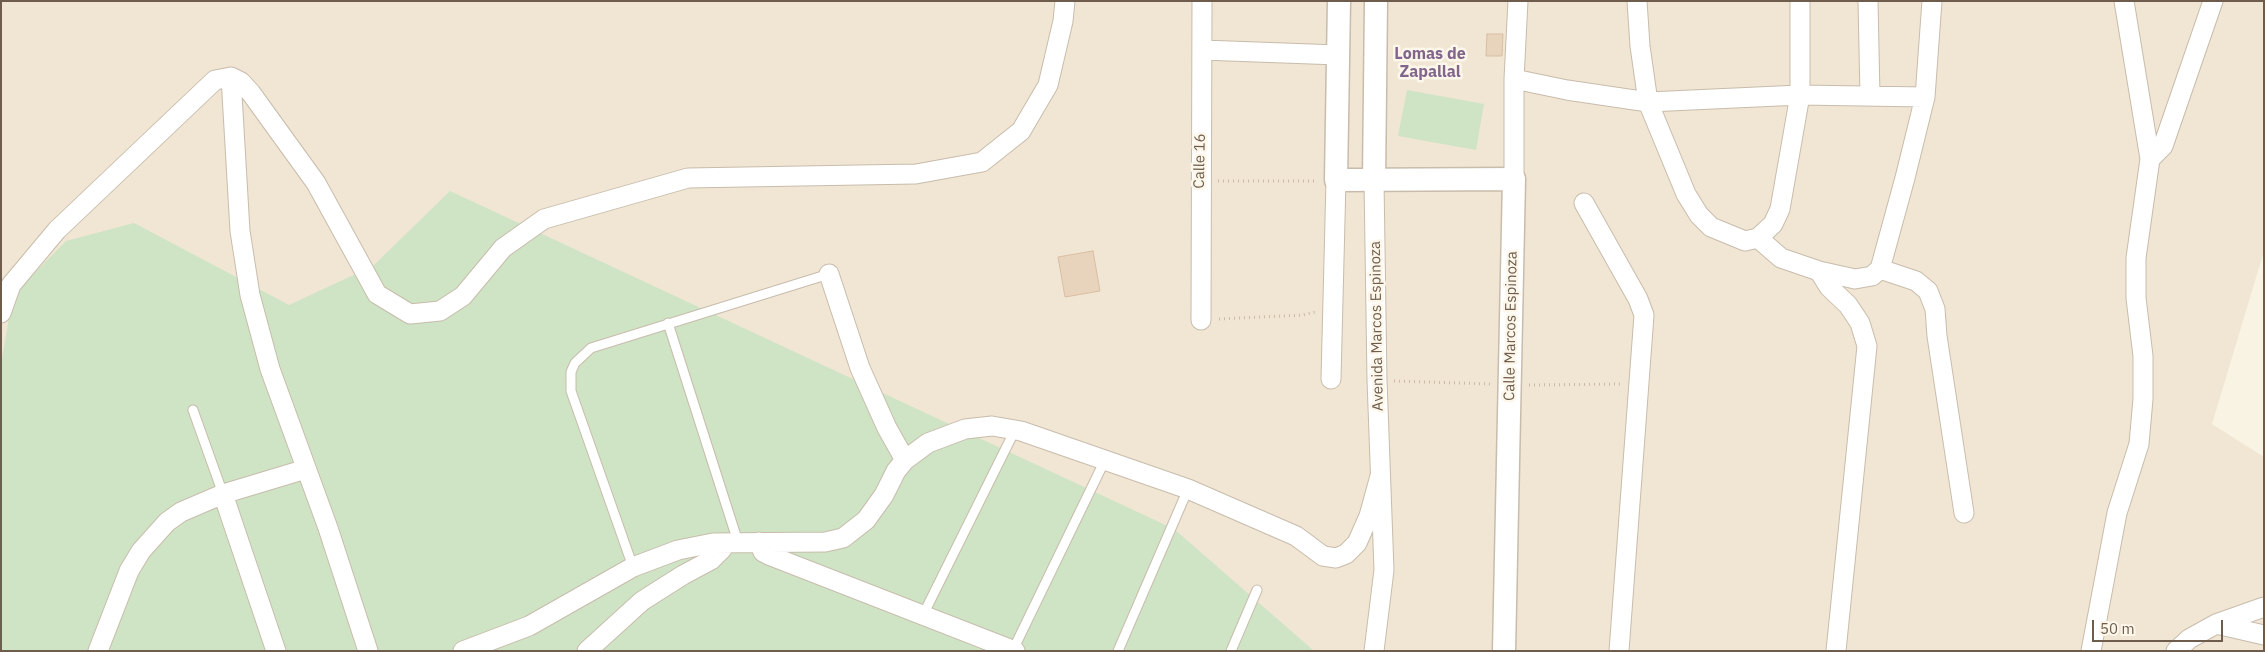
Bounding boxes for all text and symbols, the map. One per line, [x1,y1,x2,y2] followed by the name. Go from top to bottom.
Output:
[1394,44,1466,82] district label: Lomas de Zapallal
[1191,133,1209,189] street label: Calle 16
[1367,241,1387,411] street label: Avenida Marcos Espinoza
[1501,251,1521,401] street label: Calle Marcos Espinoza
[2095,610,2226,642] scale bar
[2100,619,2135,638] text: 50 m

